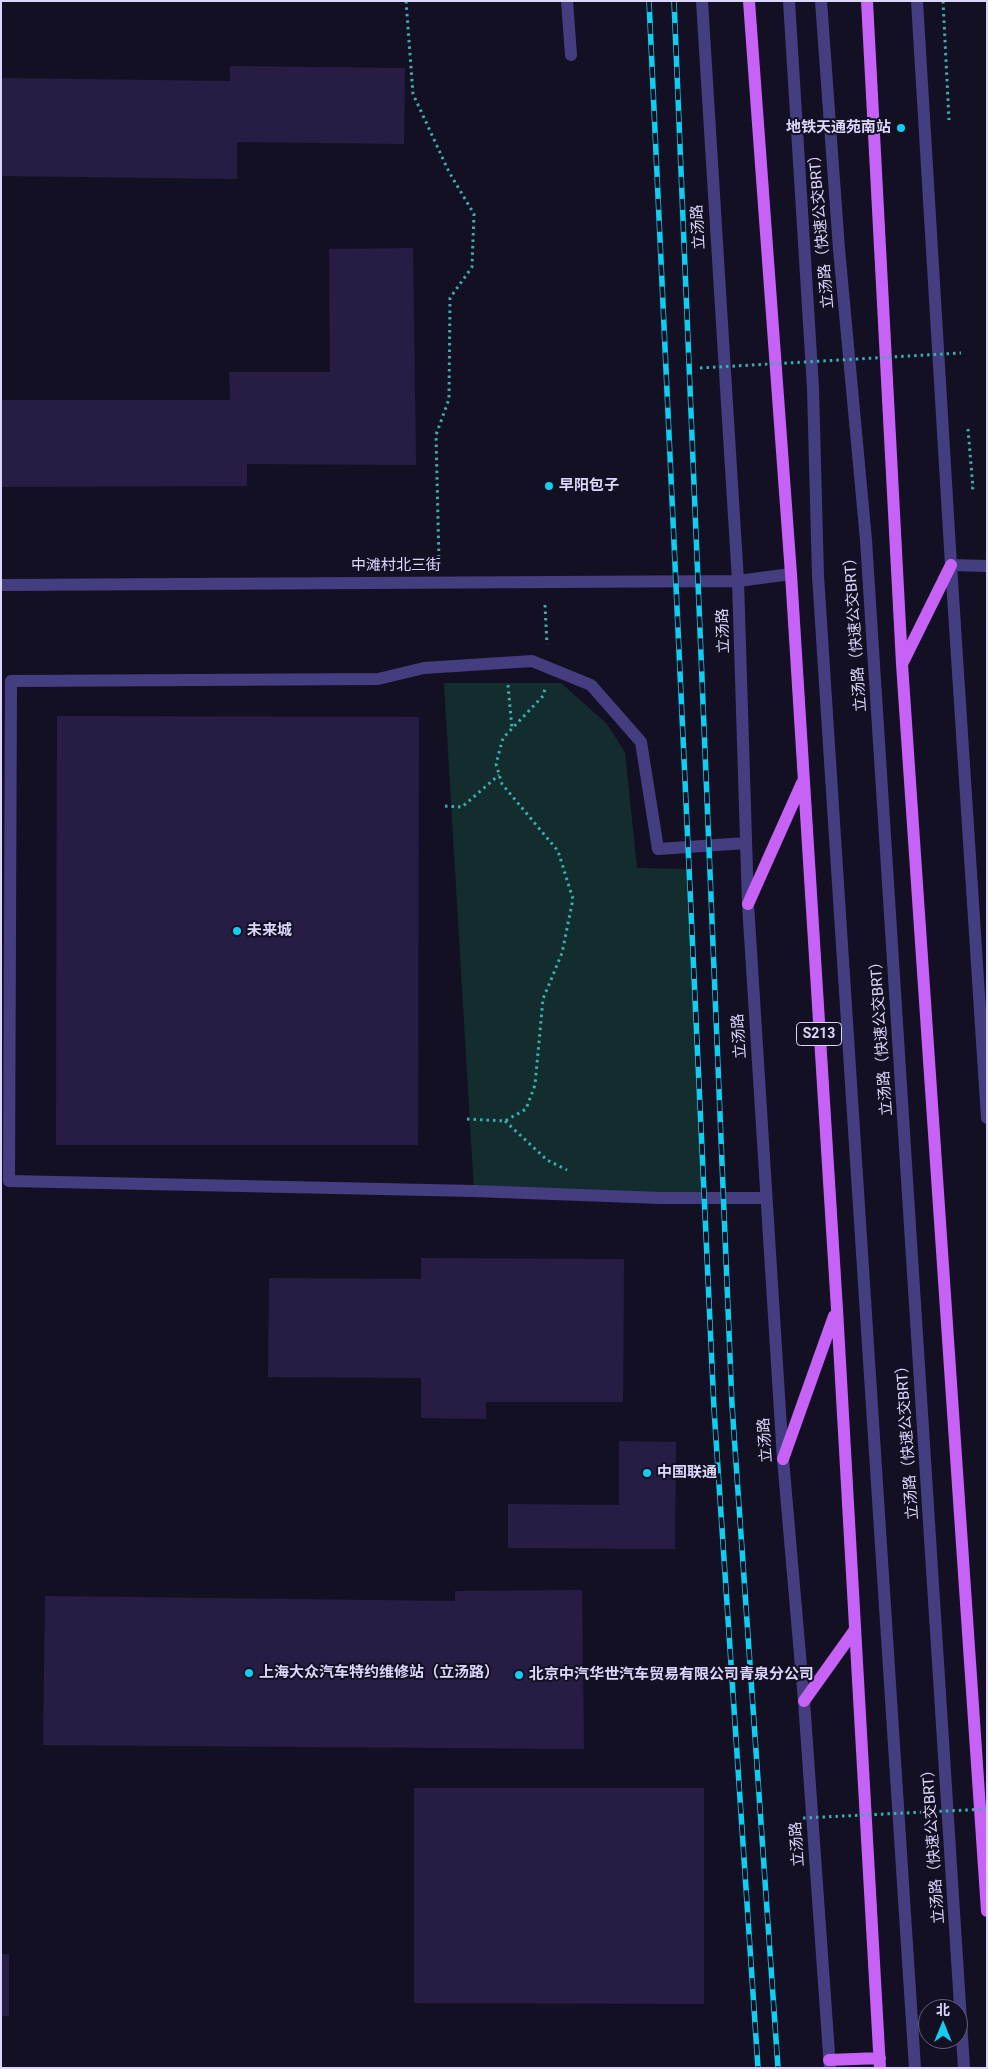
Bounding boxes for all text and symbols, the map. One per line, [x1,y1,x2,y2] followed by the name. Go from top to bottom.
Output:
[786,119,891,137] place label: 地铁天通苑南站
[895,122,907,134] marker: 地铁天通苑南站
[806,147,838,309] street label: 立汤路（快速公交BRT）
[689,204,709,250] street label: 立汤路
[559,477,619,495] place label: 早阳包子
[543,480,555,492] marker: 早阳包子
[841,550,871,712] street label: 立汤路（快速公交BRT）
[351,557,441,575] street label: 中滩村北三街
[714,608,734,654] street label: 立汤路
[247,922,292,940] place label: 未来城
[231,925,243,937] marker: 未来城
[867,954,897,1116] street label: 立汤路（快速公交BRT）
[729,1013,751,1059] street label: 立汤路
[796,1022,842,1046] road number: S213
[893,1358,923,1520] street label: 立汤路（快速公交BRT）
[755,1417,777,1463] street label: 立汤路
[657,1464,717,1482] place label: 中国联通
[641,1467,653,1479] marker: 中国联通
[259,1664,499,1682] place label: 上海大众汽车特约维修站（立汤路）
[529,1666,814,1684] place label: 北京中汽华世汽车贸易有限公司青泉分公司
[243,1667,255,1679] marker: 上海大众汽车特约维修站（立汤路）
[513,1669,525,1681] marker: 北京中汽华世汽车贸易有限公司青泉分公司
[919,1762,949,1924] street label: 立汤路（快速公交BRT）
[787,1821,809,1867] street label: 立汤路
[918,1999,968,2049] north arrow
[936,2002,950,2018] text: 北

